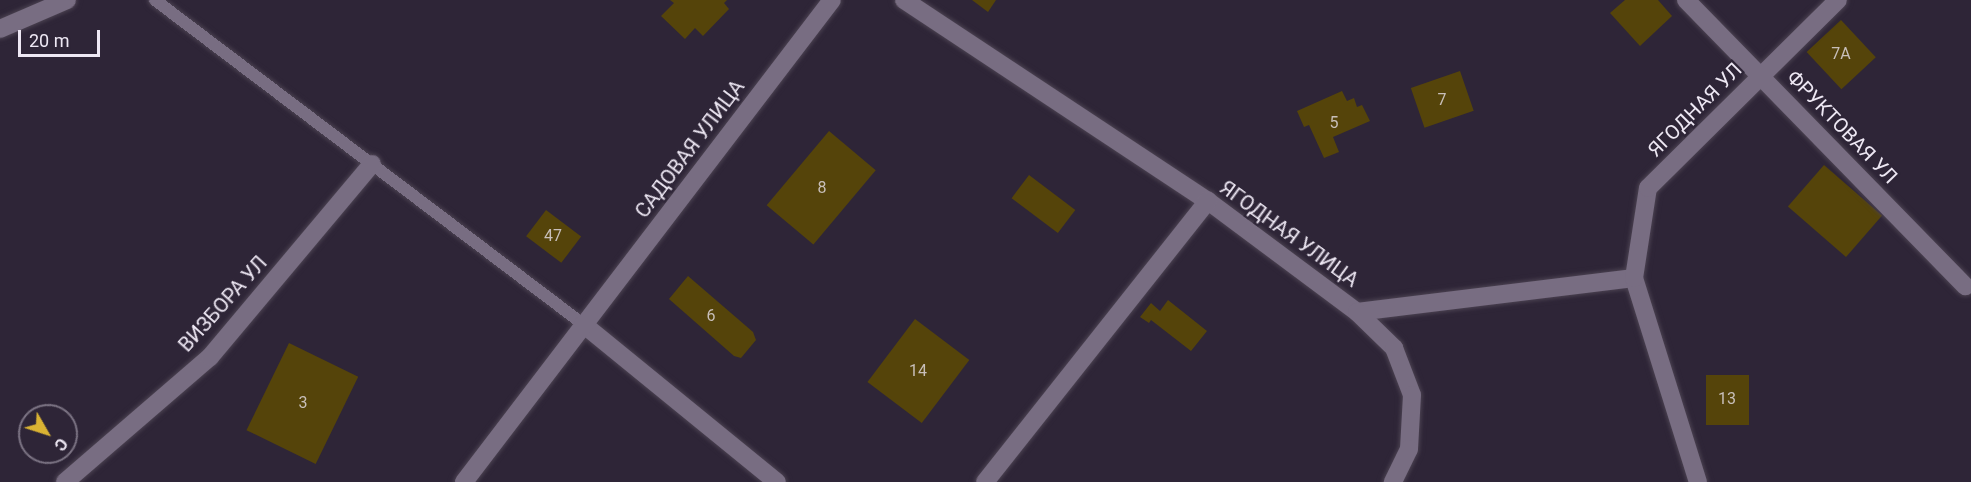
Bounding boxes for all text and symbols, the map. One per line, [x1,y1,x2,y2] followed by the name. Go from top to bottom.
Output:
[21,18,104,56] scale bar
[29,30,69,51] text: 20 m
[1831,44,1851,64] house number: 7А
[1643,58,1747,162] street label: ЯГОДНАЯ УЛ
[1782,65,1902,189] street label: ФРУКТОВАЯ УЛ
[630,75,750,223] street label: САДОВАЯ УЛИЦА
[1438,90,1446,110] house number: 7
[1330,113,1338,133] house number: 5
[1215,176,1363,292] street label: ЯГОДНАЯ УЛИЦА
[818,178,826,198] house number: 8
[544,226,562,246] house number: 47
[174,251,272,357] street label: ВИЗБОРА УЛ
[707,306,715,326] house number: 6
[909,361,927,381] house number: 14
[1718,389,1736,409] house number: 13
[299,393,307,413] house number: 3
[18,404,78,464] north arrow
[50,434,71,454] text: С

